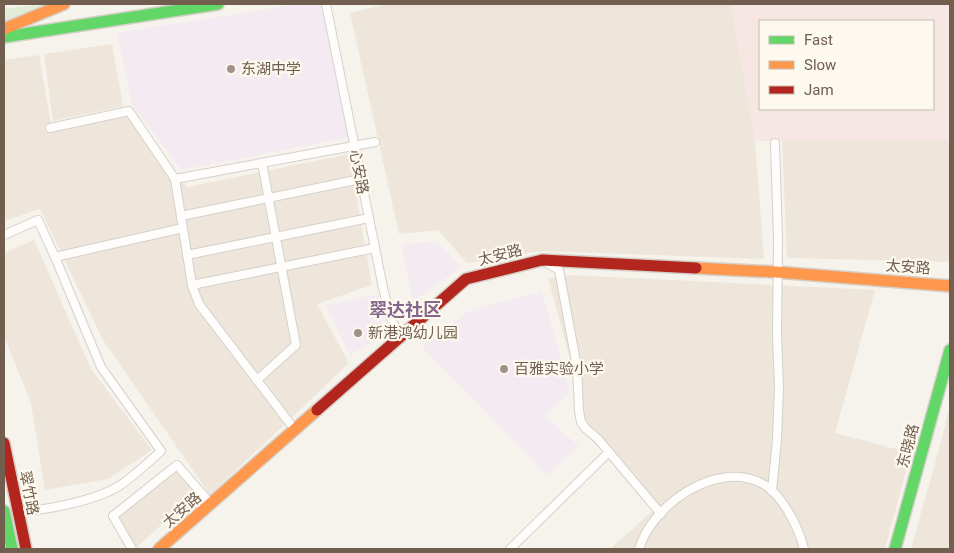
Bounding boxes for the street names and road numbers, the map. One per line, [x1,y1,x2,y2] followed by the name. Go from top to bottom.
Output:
[346,148,372,196] street label: 心安路
[476,241,524,269] street label: 太安路
[885,256,931,278] street label: 太安路
[893,422,923,470] street label: 东晓路
[16,469,42,517] street label: 翠竹路
[159,488,205,532] street label: 太安路

